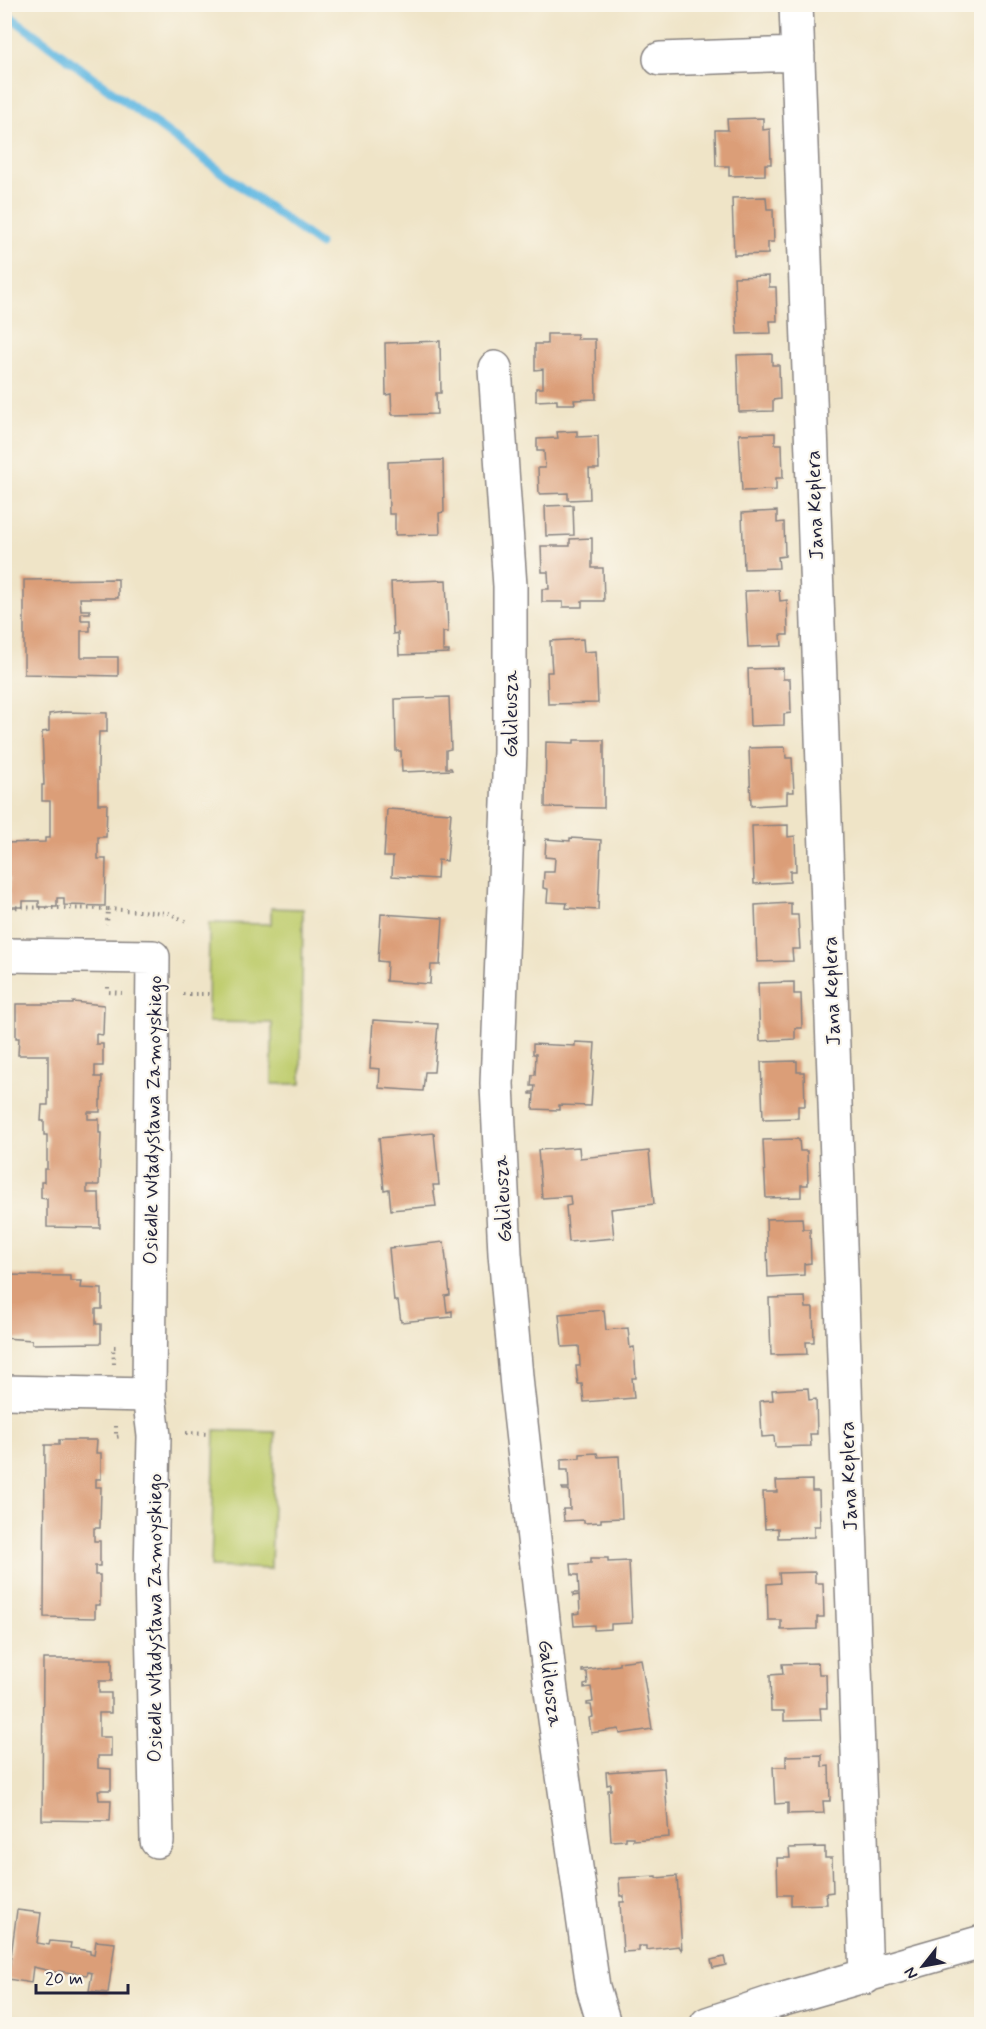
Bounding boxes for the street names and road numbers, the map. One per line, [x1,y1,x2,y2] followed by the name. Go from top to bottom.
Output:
[800,450,831,560] street label: Jana Keplera
[498,669,525,758] street label: Galileusza
[817,936,848,1046] street label: Jana Keplera
[137,975,170,1265] street label: Osiedle Władysława Zamoyskiego
[488,1153,519,1243] street label: Galileusza
[834,1421,865,1531] street label: Jana Keplera
[142,1473,169,1763] street label: Osiedle Władysława Zamoyskiego
[531,1638,568,1729] street label: Galileusza

